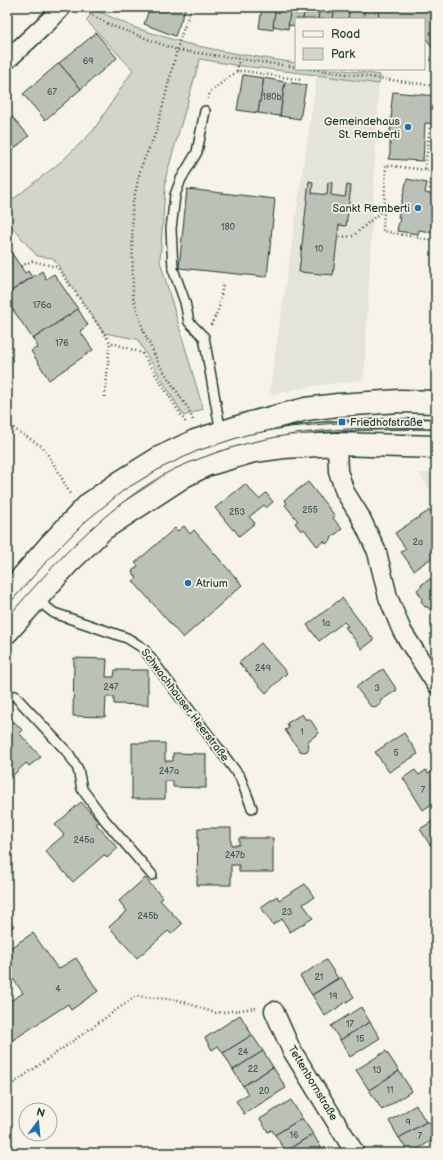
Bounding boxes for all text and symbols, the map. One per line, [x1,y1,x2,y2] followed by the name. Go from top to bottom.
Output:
[295,18,425,70] legend
[331,27,360,42] text: Road
[331,47,355,62] text: Park
[83,56,93,67] house number: 69
[47,87,58,98] house number: 67
[262,92,282,103] house number: 180b
[324,115,401,141] place label: Gemeindehaus St. Remberti
[403,122,413,132] marker: Gemeindehaus St. Remberti
[333,202,410,215] place label: Sankt Remberti
[413,203,423,213] marker: Sankt Remberti
[221,222,235,233] house number: 180
[315,244,323,255] house number: 10
[33,300,51,311] house number: 176a
[55,338,69,349] house number: 176
[350,416,423,429] place label: Friedhofstraße
[337,417,347,427] marker: Friedhofstraße
[302,505,318,516] house number: 255
[229,507,245,518] house number: 253
[413,537,423,548] house number: 2a
[196,577,228,590] place label: Atrium
[183,578,193,588] marker: Atrium
[322,618,330,629] house number: 1a
[138,646,232,764] street label: Schwachhauser Heerstraße
[255,663,271,674] house number: 249
[103,682,119,693] house number: 247
[374,683,380,694] house number: 3
[300,727,304,738] house number: 1
[393,748,399,759] house number: 5
[159,766,179,777] house number: 247a
[421,785,426,796] house number: 7
[74,835,94,846] house number: 245a
[225,850,245,861] house number: 247b
[282,907,293,918] house number: 23
[138,911,158,922] house number: 245b
[315,972,323,983] house number: 21
[55,984,61,995] house number: 4
[329,991,337,1002] house number: 19
[346,1019,355,1030] house number: 17
[356,1034,364,1045] house number: 15
[285,1043,341,1123] street label: Tettenbornstraße
[238,1047,249,1058] house number: 24
[248,1064,259,1075] house number: 22
[372,1065,382,1076] house number: 13
[387,1085,393,1096] house number: 11
[259,1086,269,1097] house number: 20
[18,1102,58,1142] north arrow
[35,1105,46,1120] text: N
[405,1117,411,1128] house number: 9
[290,1130,299,1141] house number: 16
[418,1131,423,1142] house number: 7

